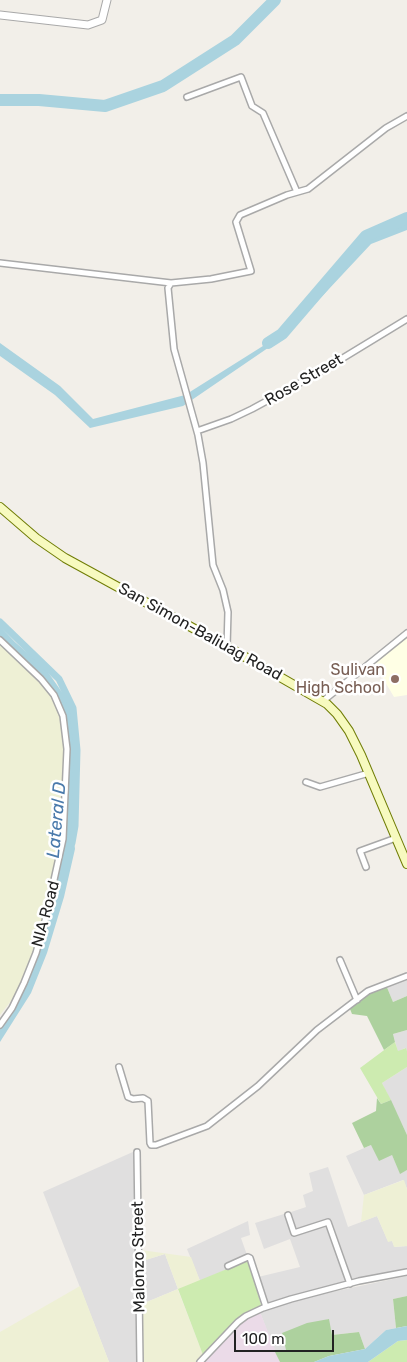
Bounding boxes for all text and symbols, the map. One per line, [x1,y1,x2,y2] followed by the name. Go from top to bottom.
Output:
[262,350,346,410] street label: Rose Street
[115,579,285,685] street label: San Simon-Baliuag Road
[296,660,385,698] place label: Sulivan High School
[389,673,401,685] marker: Sulivan High School
[43,781,71,859] water label: Lateral D
[28,879,64,949] street label: NIA Road
[128,1201,150,1313] street label: Malonzo Street
[237,1320,337,1352] scale bar
[242,1330,284,1348] text: 100 m

